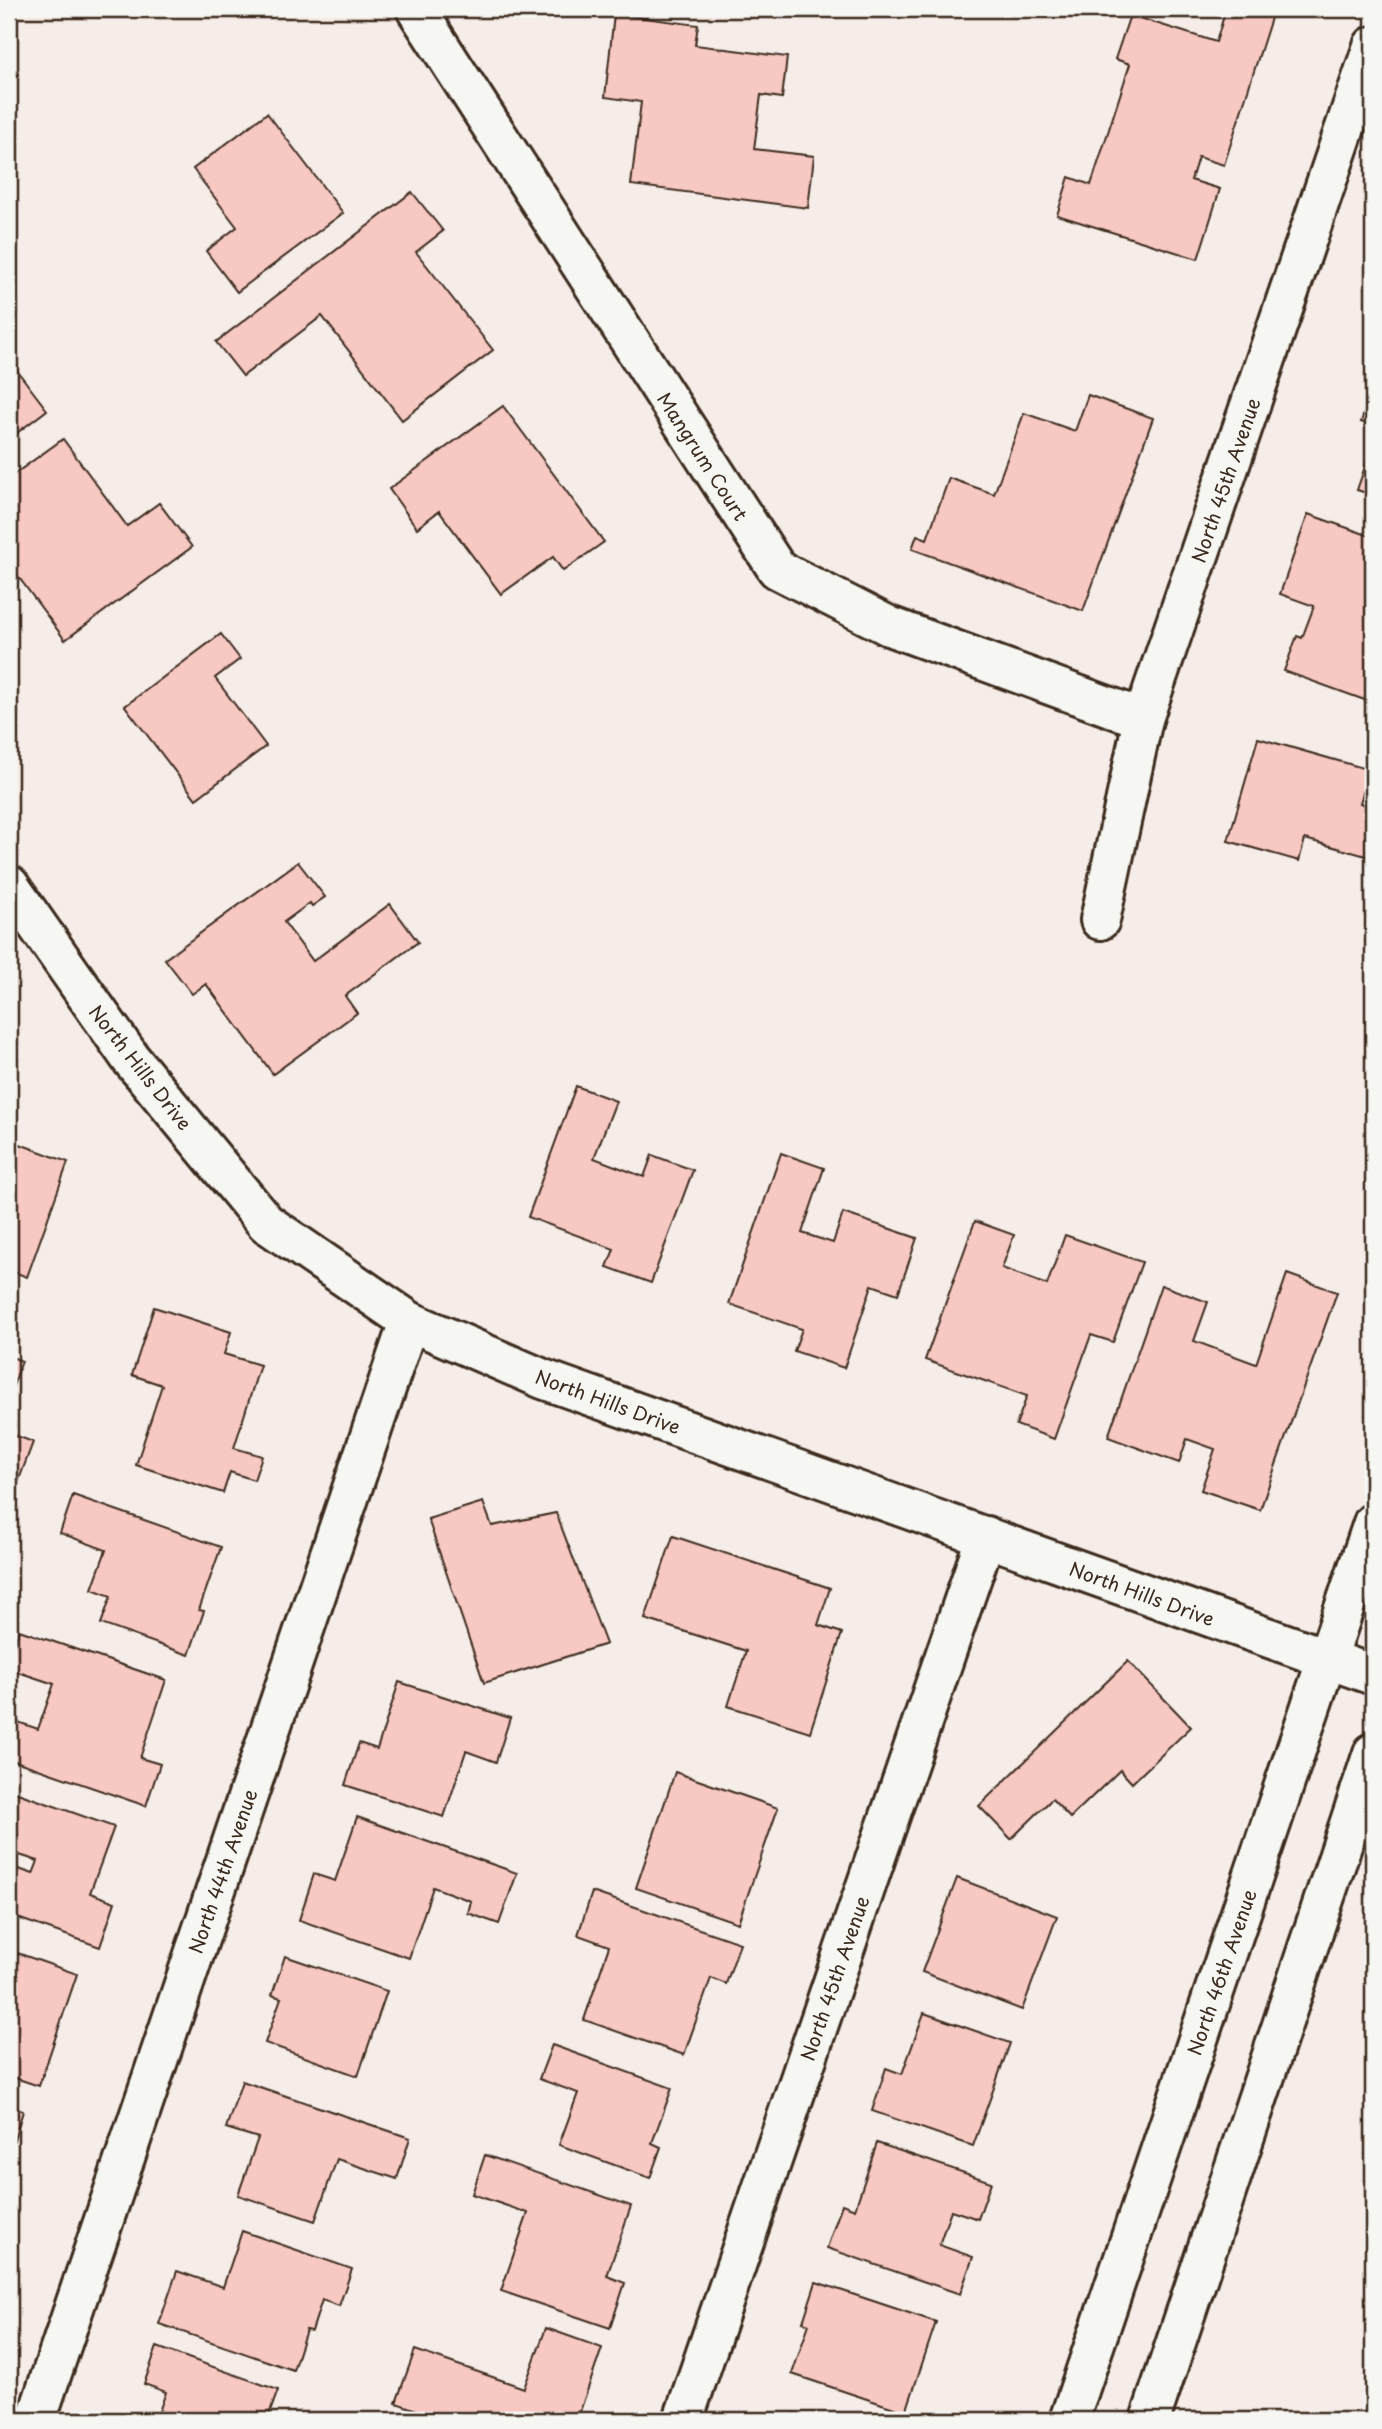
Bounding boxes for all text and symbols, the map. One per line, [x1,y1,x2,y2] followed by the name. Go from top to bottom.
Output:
[651,386,755,526] street label: Mangrum Court
[1184,394,1266,566] street label: North 45th Avenue
[83,998,199,1136] street label: North Hills Drive
[532,1362,684,1440] street label: North Hills Drive
[1066,1554,1218,1632] street label: North Hills Drive
[181,1785,263,1957] street label: North 44th Avenue
[1179,1885,1263,2059] street label: North 46th Avenue
[793,1892,875,2064] street label: North 45th Avenue

